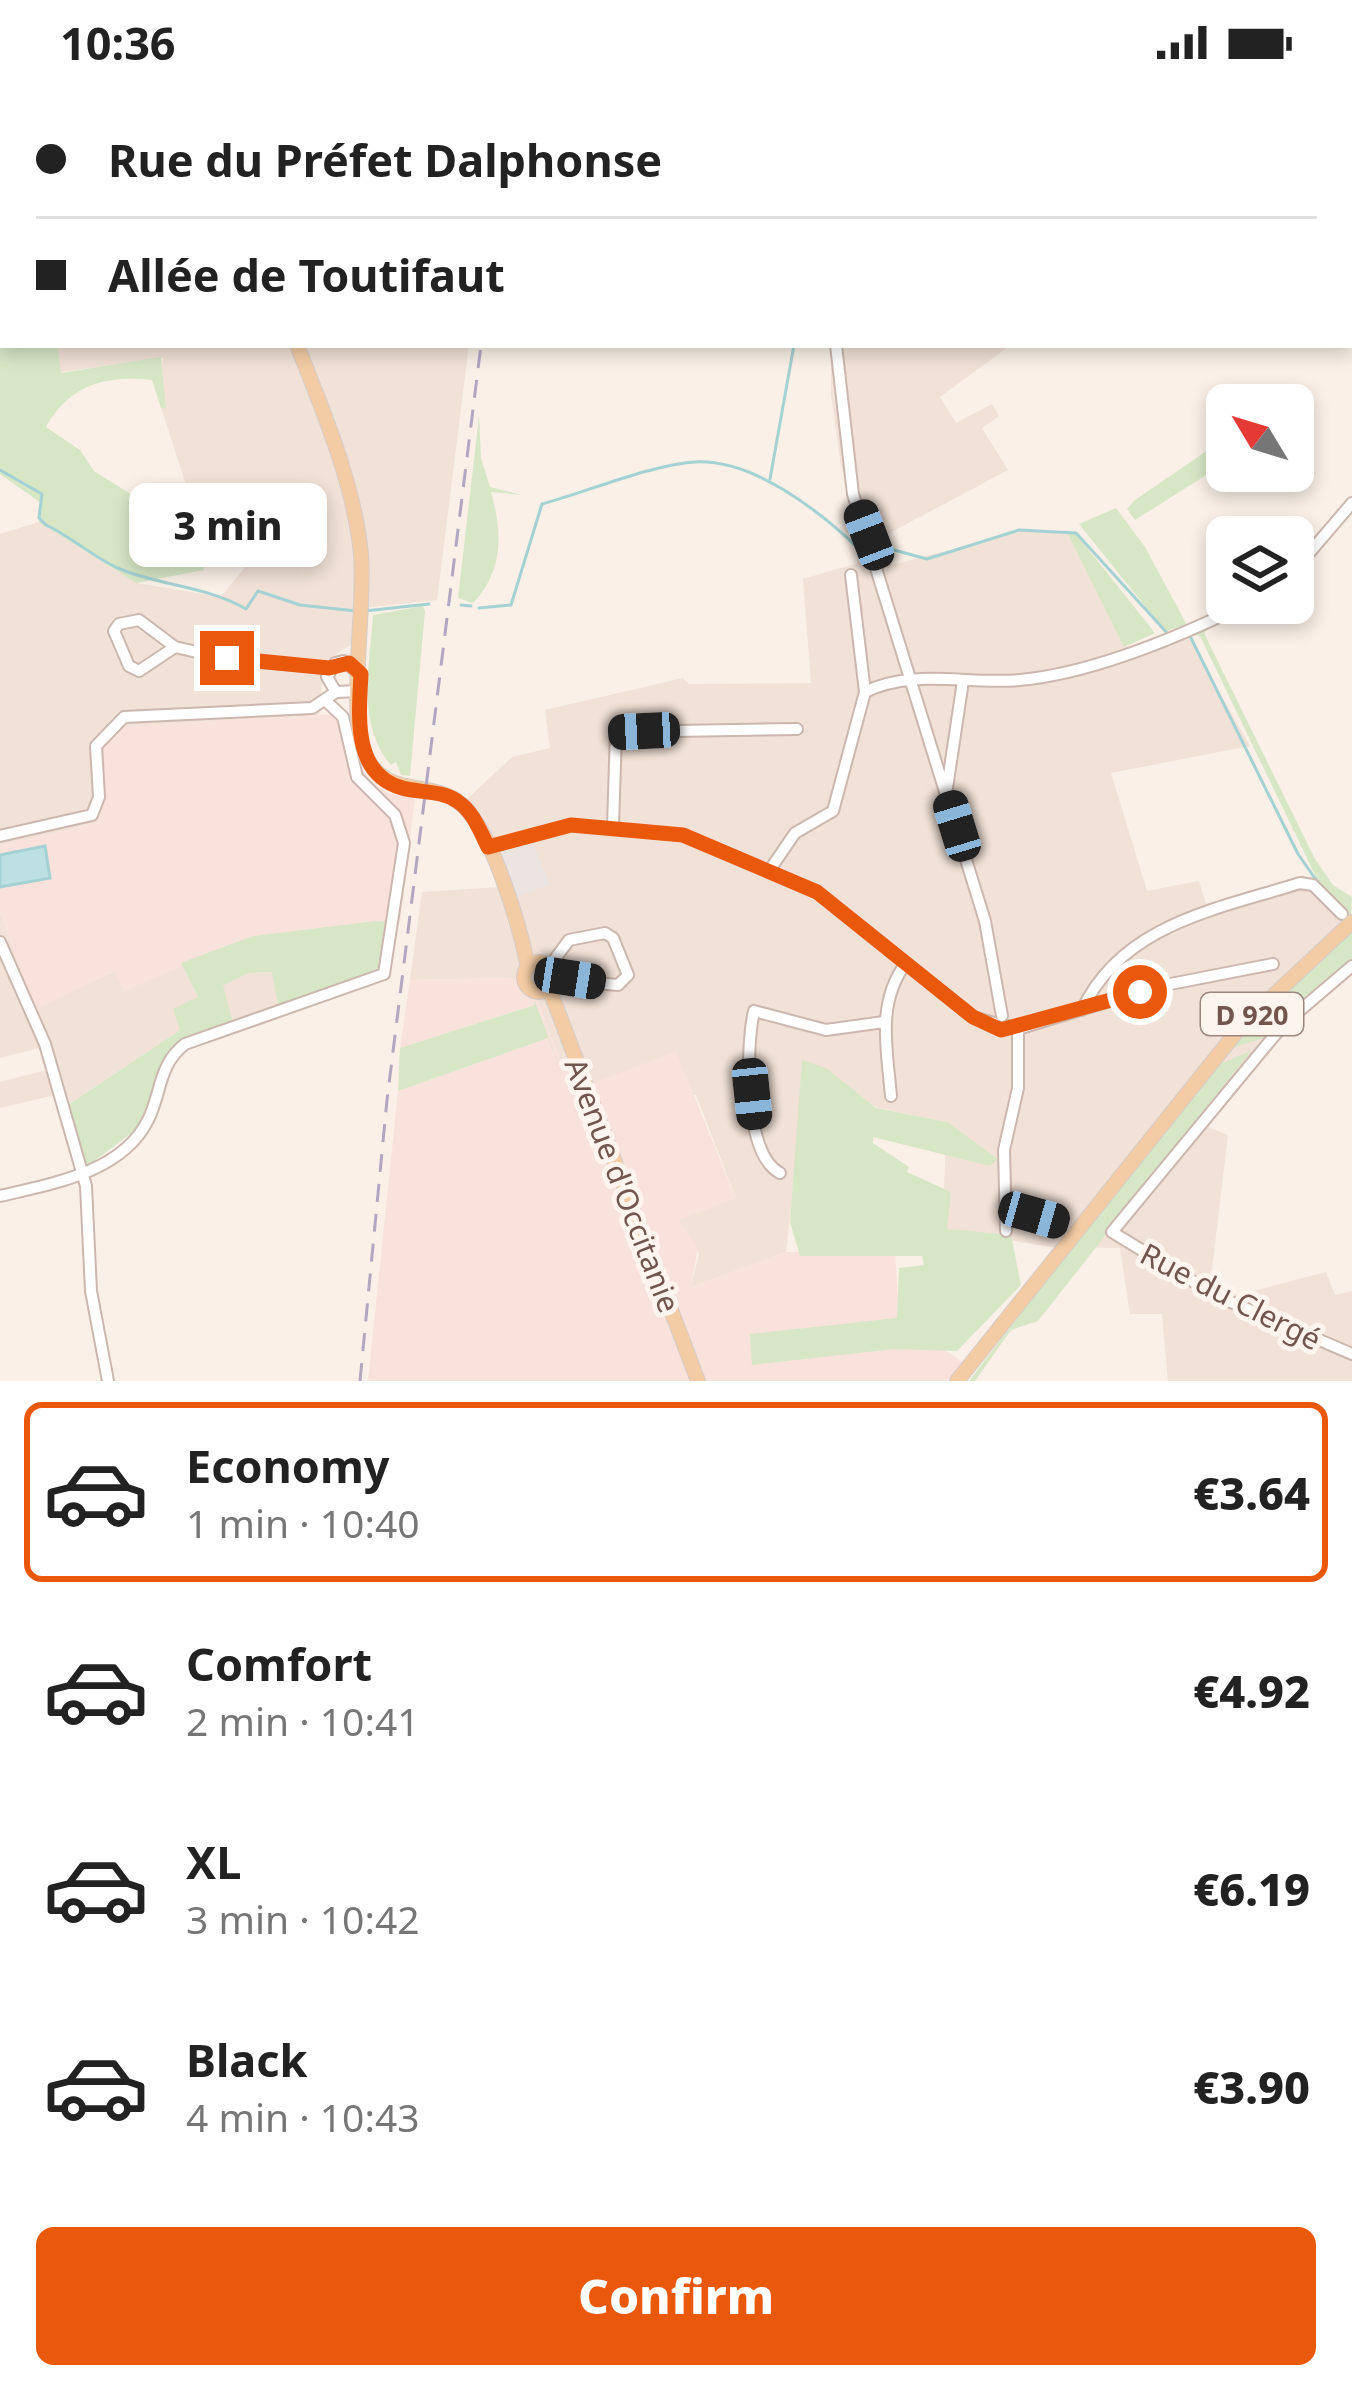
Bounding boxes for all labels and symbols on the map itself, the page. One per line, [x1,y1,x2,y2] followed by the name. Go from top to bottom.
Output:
[1206,384,1314,492] north arrow
[128,484,326,568] callout: 3 min
[839,495,899,575] car
[200,631,254,685] route end
[607,711,681,751] car
[929,786,985,866] car
[532,955,608,1001] car
[1113,965,1167,1019] route start
[1201,993,1303,1035] road number: D 920
[556,1052,690,1318] street label: Avenue d'Occitanie
[730,1056,774,1132] car
[994,1188,1074,1242] car
[1134,1233,1328,1359] street label: Rue du Clergé

